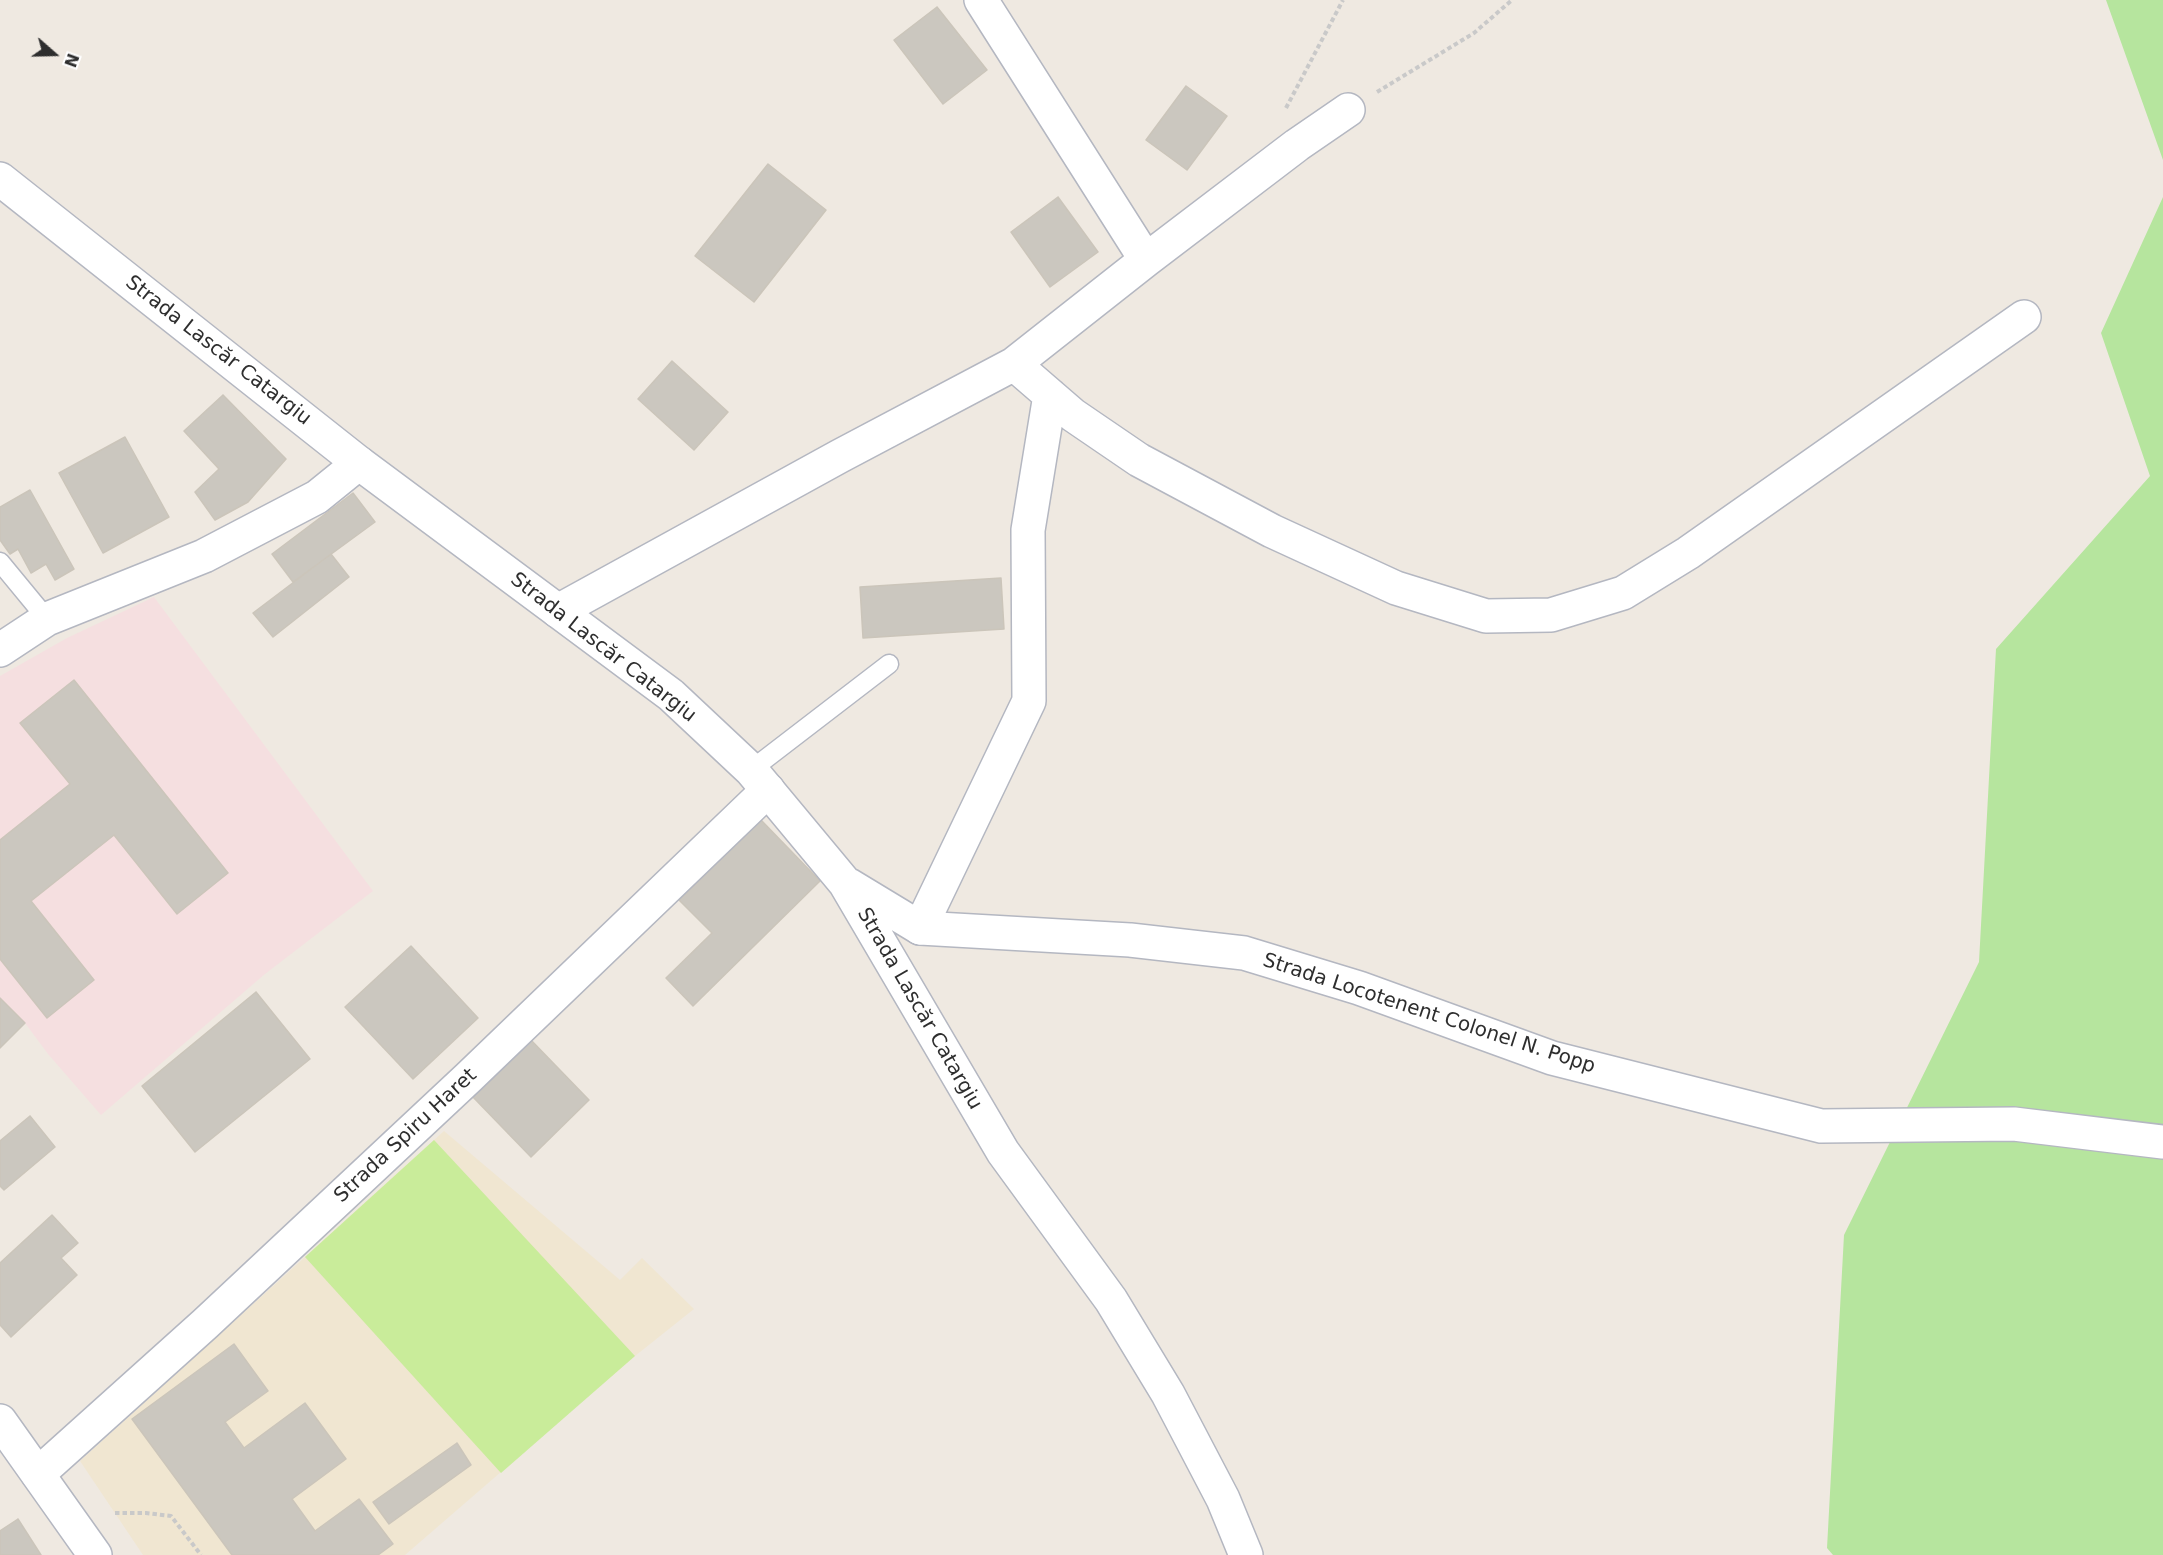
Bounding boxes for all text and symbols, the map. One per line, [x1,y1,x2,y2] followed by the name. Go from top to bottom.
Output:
[24,24,84,84] north arrow
[60,51,83,70] text: N
[120,271,316,431] street label: Strada Lascăr Catargiu
[505,568,701,728] street label: Strada Lascăr Catargiu
[851,904,987,1114] street label: Strada Lascăr Catargiu
[1260,949,1598,1079] street label: Strada Locotenent Colonel N. Popp
[330,1064,482,1208] street label: Strada Spiru Haret

